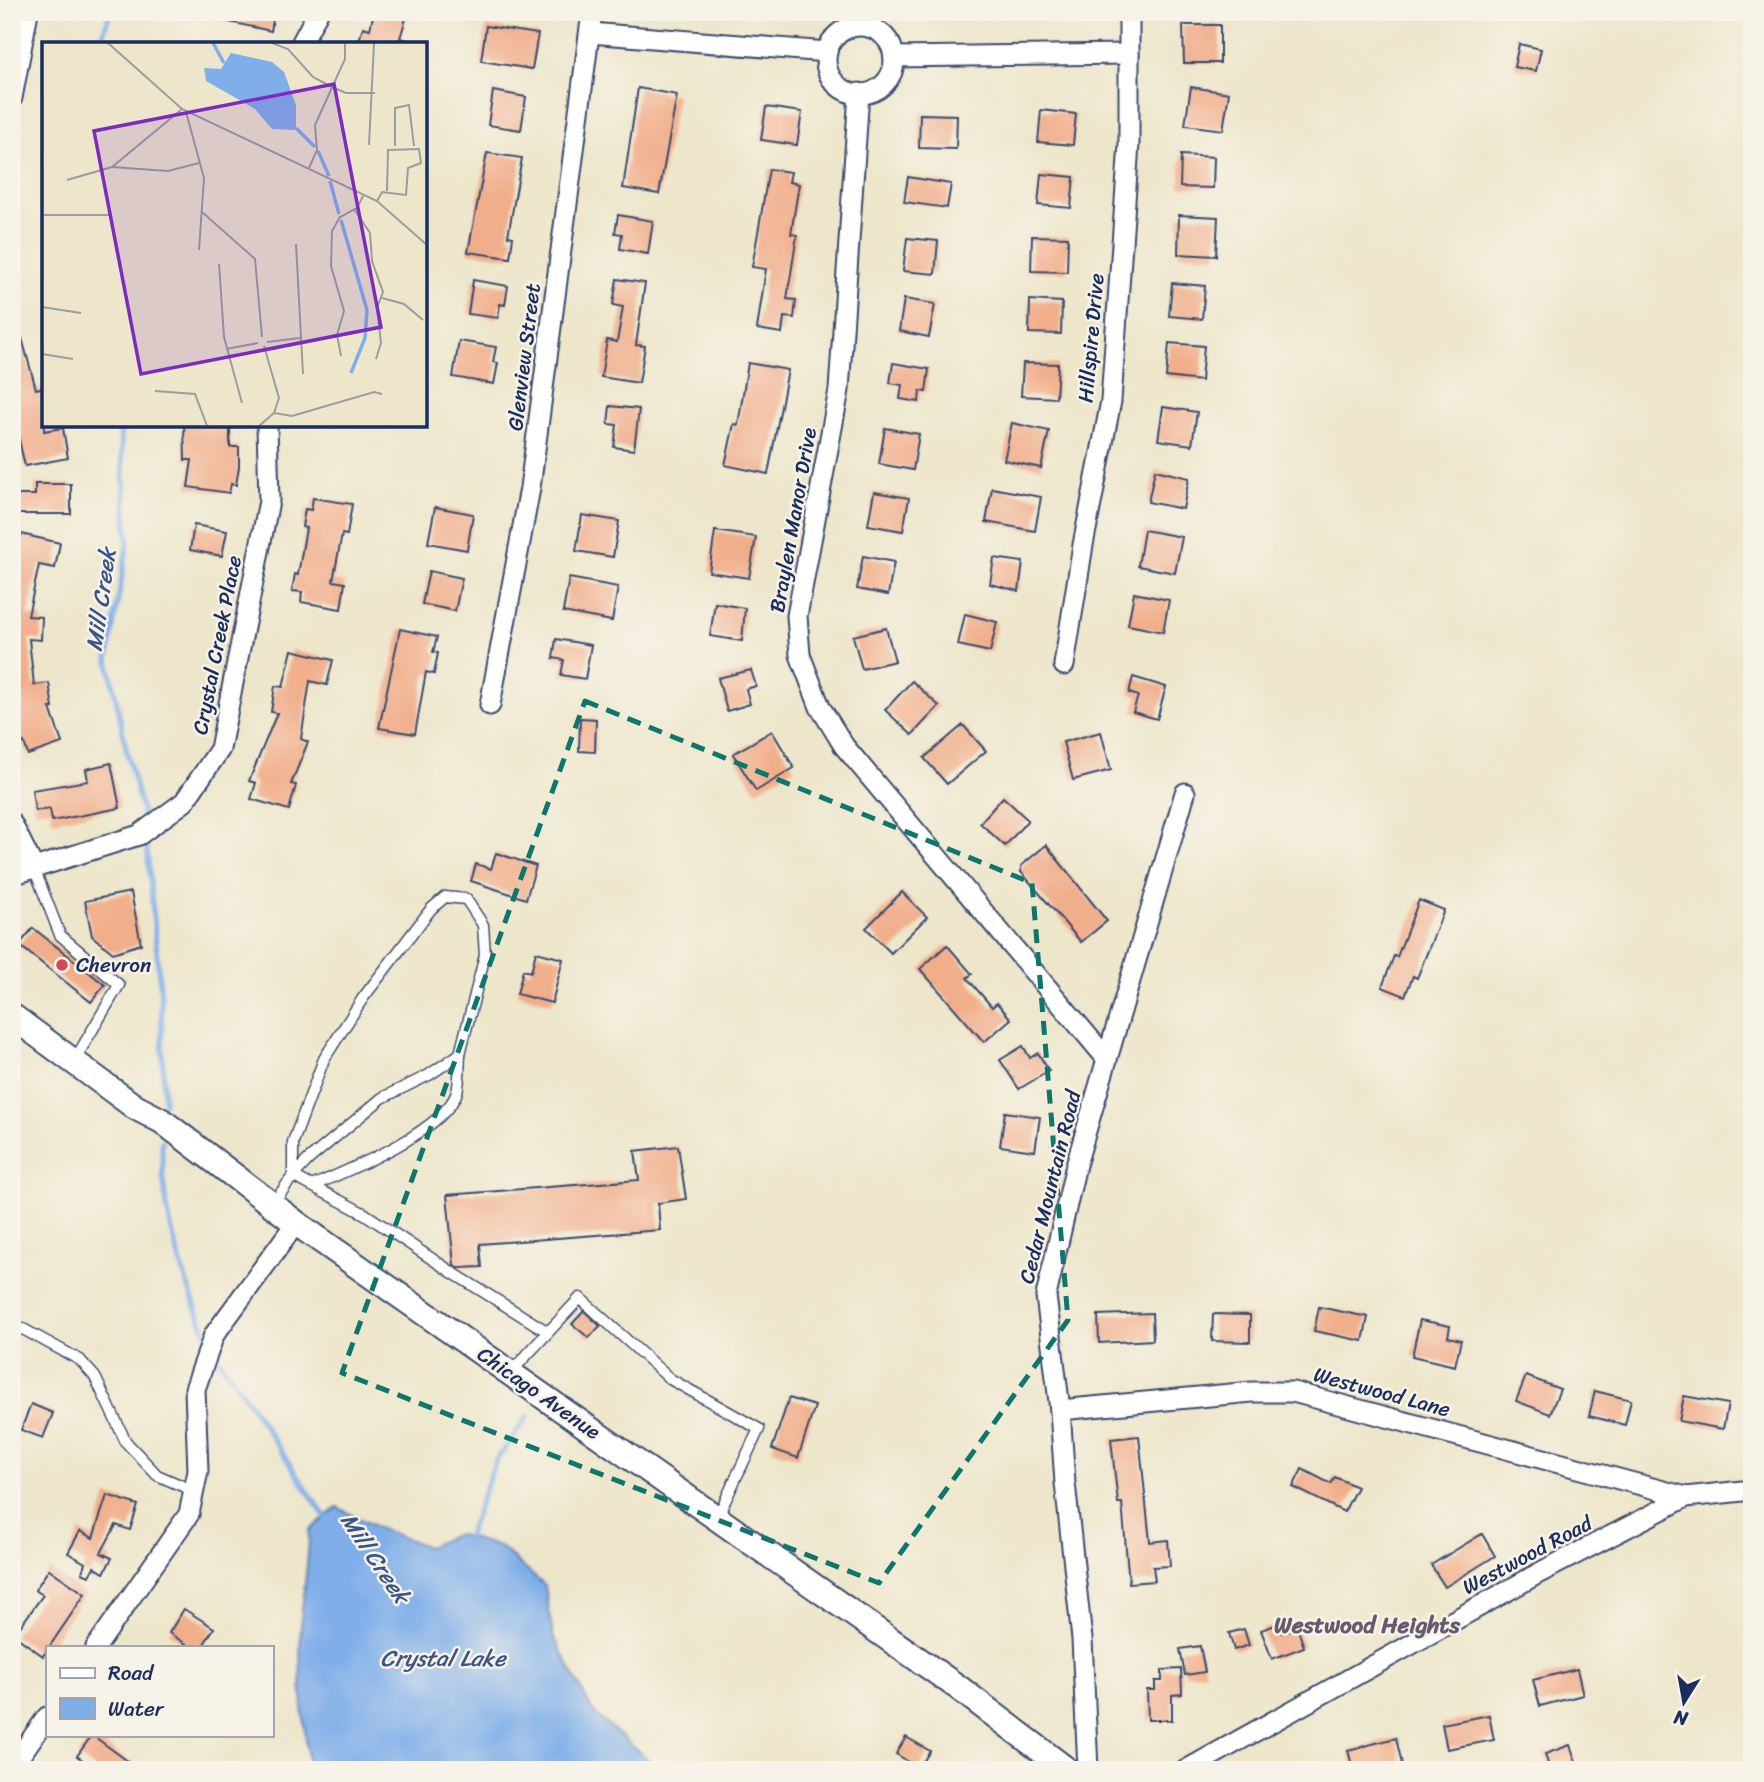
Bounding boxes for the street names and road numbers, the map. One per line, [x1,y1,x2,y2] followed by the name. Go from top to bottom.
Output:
[1066,271,1116,404] street label: Hillspire Drive
[496,281,552,433] street label: Glenview Street
[758,424,828,616] street label: Braylen Manor Drive
[181,552,253,738] street label: Crystal Creek Place
[1008,1085,1093,1288] street label: Cedar Mountain Road
[469,1336,609,1450] street label: Chicago Avenue
[1309,1355,1455,1429] street label: Westwood Lane
[1455,1504,1601,1605] street label: Westwood Road

